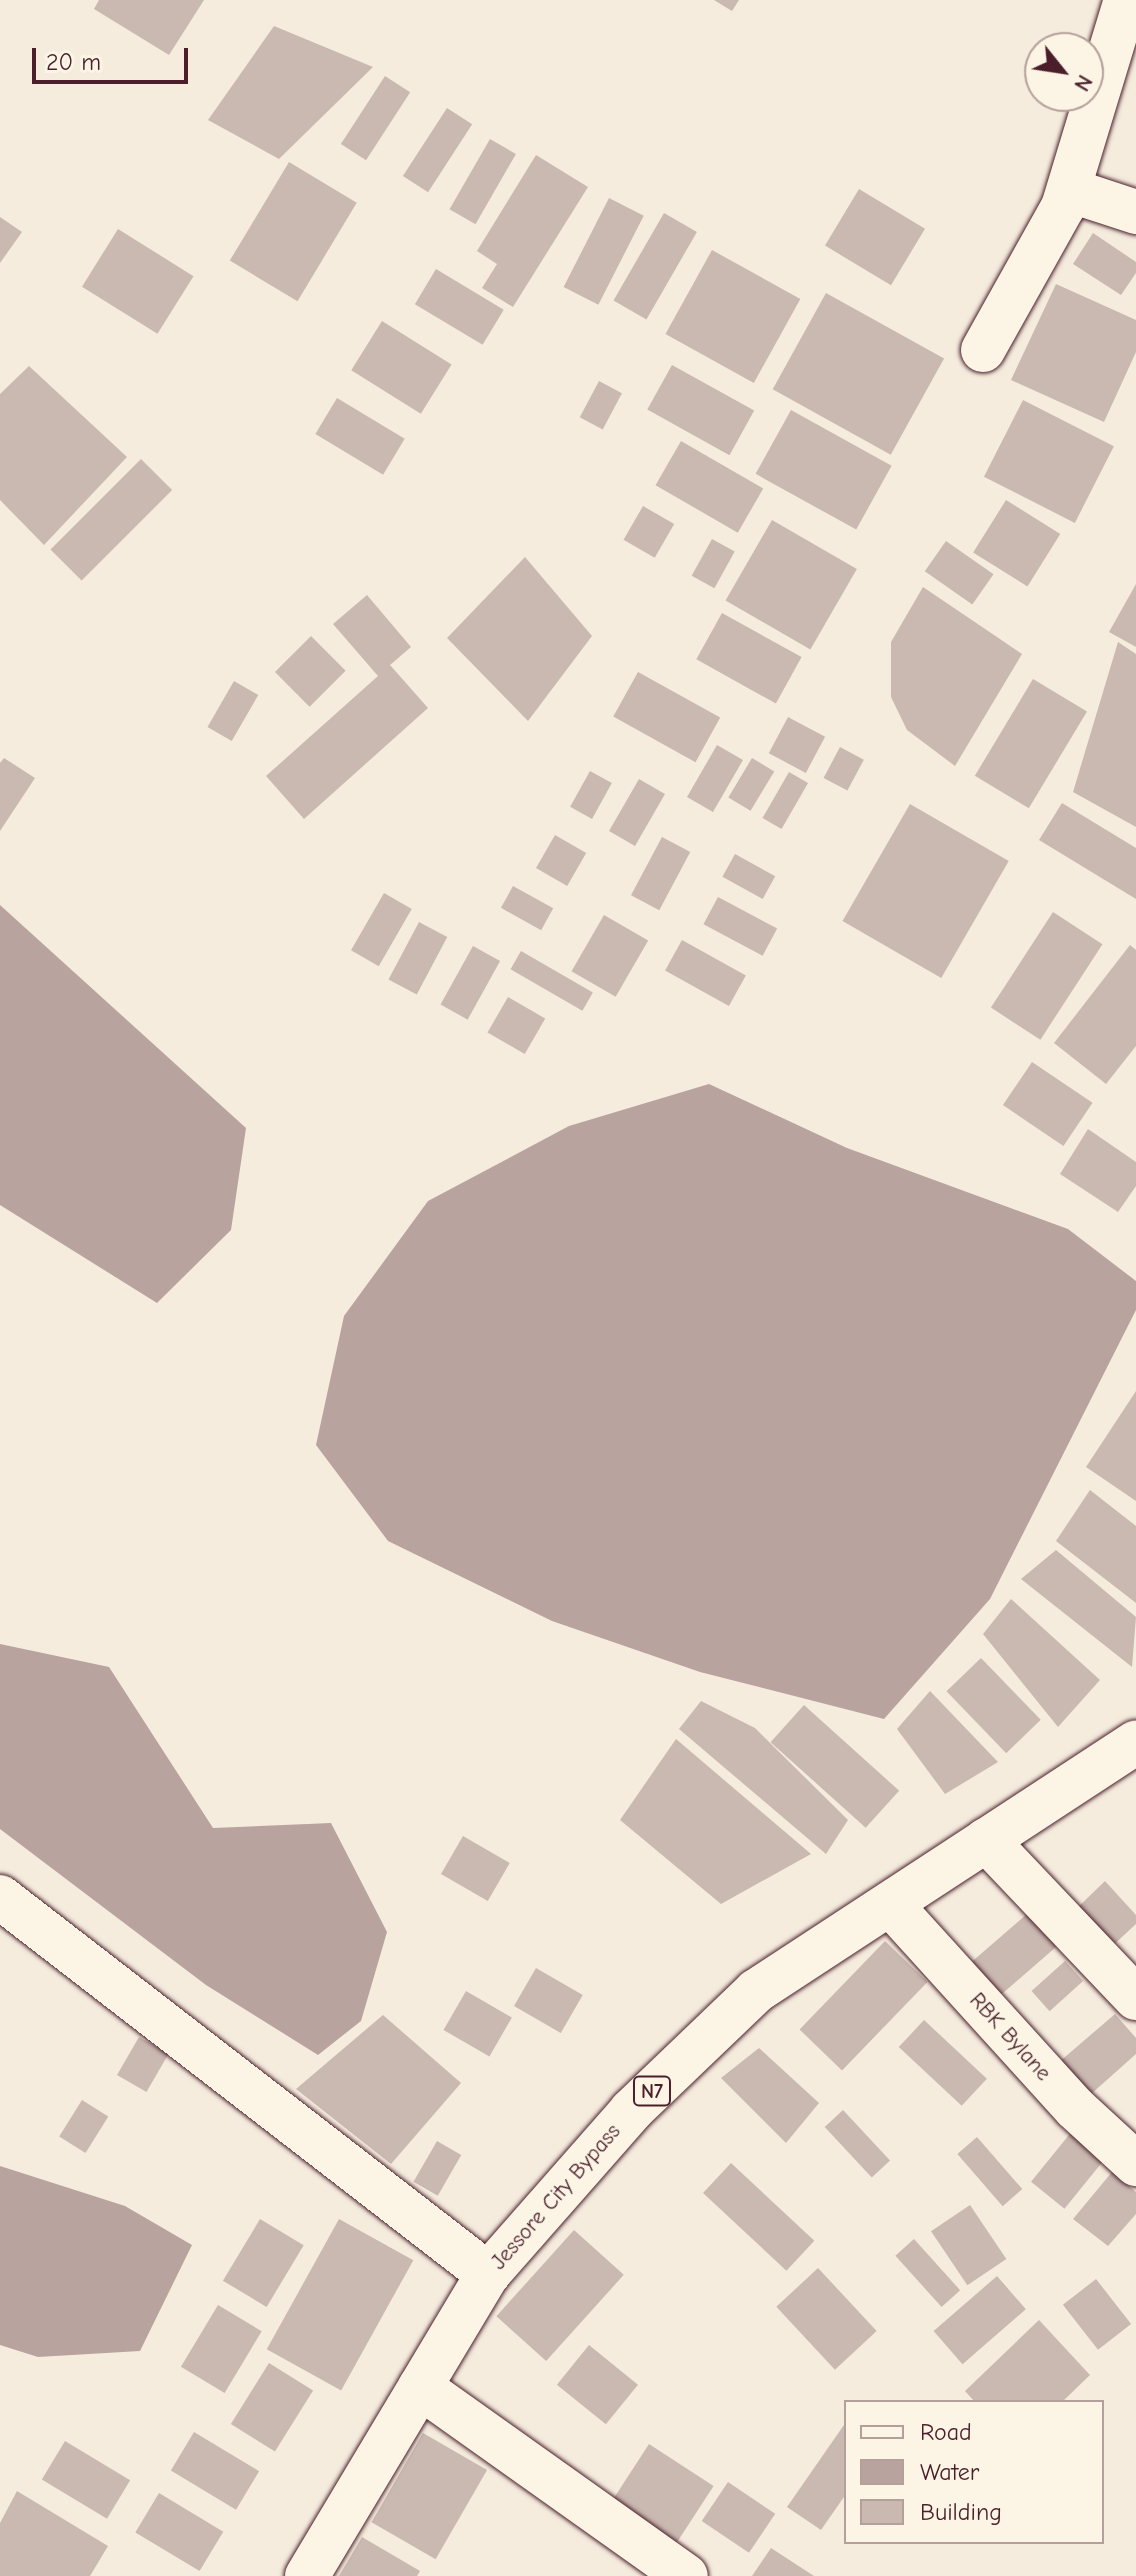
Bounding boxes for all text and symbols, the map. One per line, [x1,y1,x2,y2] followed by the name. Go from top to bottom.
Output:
[36,32,192,82] scale bar
[1024,32,1104,112] north arrow
[46,48,101,76] text: 20 m
[1068,70,1098,96] text: N
[964,1988,1056,2086] street label: RBK Bylane
[632,2075,672,2107] road number: N7
[486,2119,626,2275] street label: Jessore City Bypass
[844,2400,1104,2544] legend
[920,2418,972,2446] text: Road
[920,2458,979,2486] text: Water
[920,2498,1002,2526] text: Building

